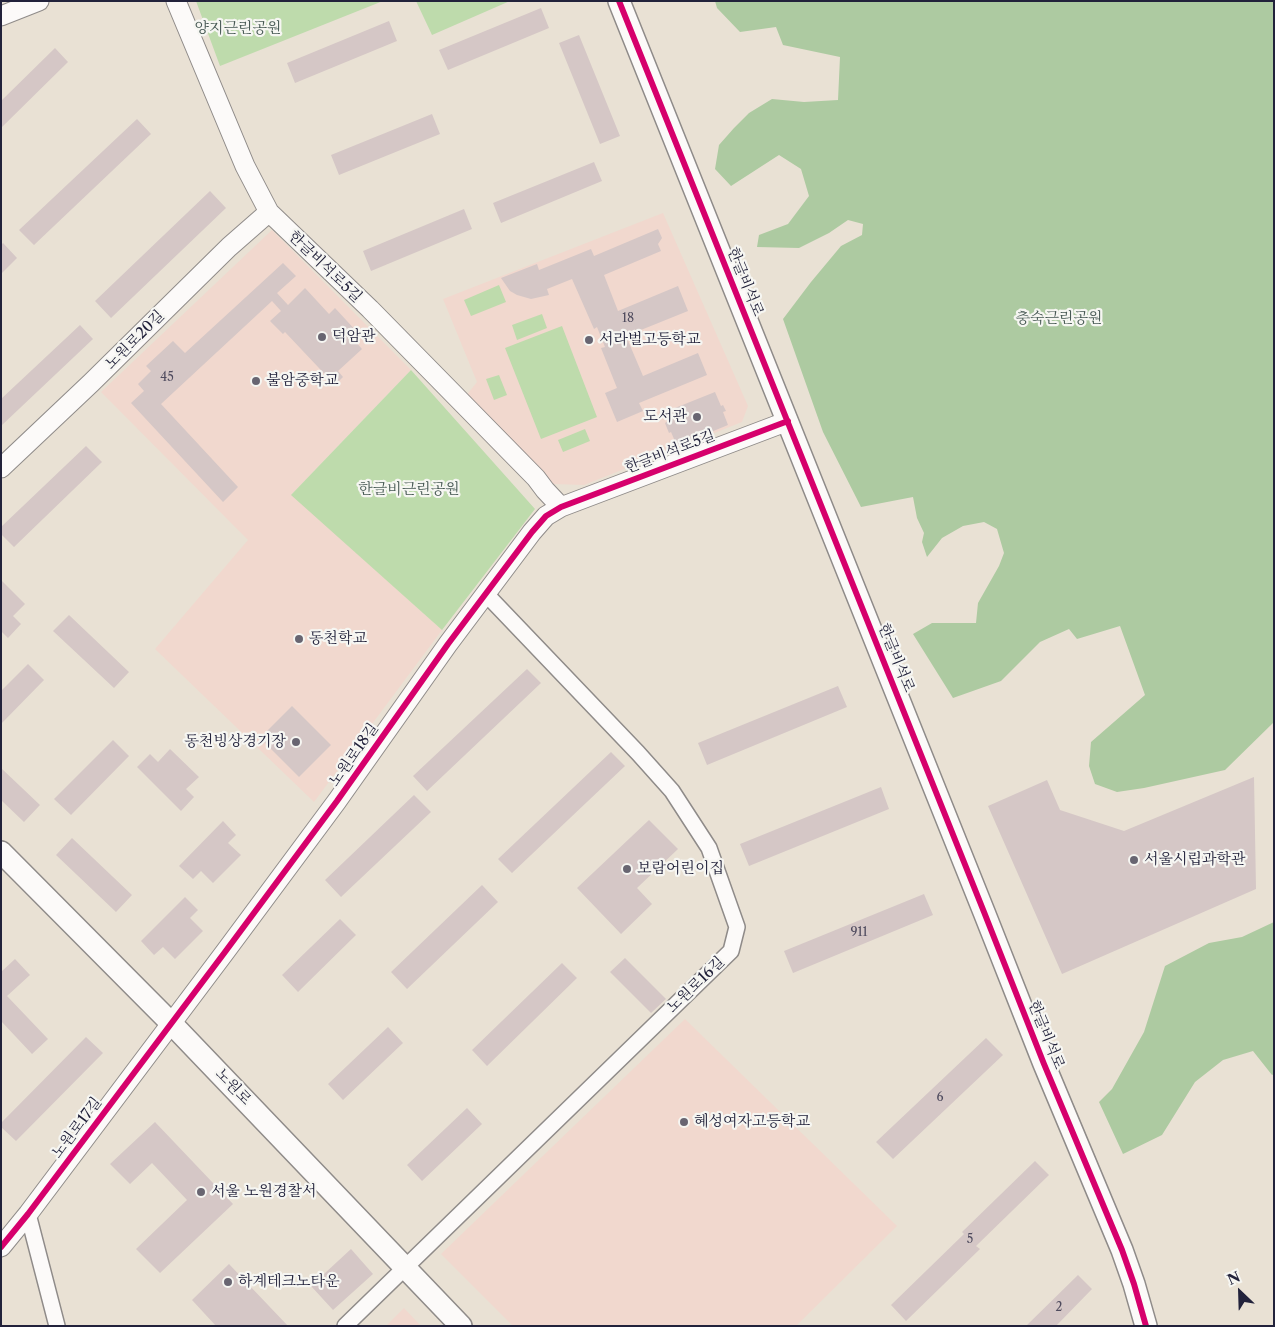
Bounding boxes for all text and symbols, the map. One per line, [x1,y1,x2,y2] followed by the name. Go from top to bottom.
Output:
[195,20,281,38] park label: 양지근린공원
[285,228,365,306] street label: 한글비석로5길
[723,245,767,319] street label: 한글비석로
[102,307,168,373] street label: 노원로20길
[1016,310,1102,328] park label: 충숙근린공원
[622,312,634,326] house number: 18
[332,328,375,346] place label: 덕암관
[316,331,328,343] marker: 덕암관
[599,331,700,349] place label: 서라벌고등학교
[583,334,595,346] marker: 서라벌고등학교
[160,371,174,385] house number: 45
[266,372,338,390] place label: 불암중학교
[250,375,262,387] marker: 불암중학교
[644,408,687,426] place label: 도서관
[691,411,703,423] marker: 도서관
[622,427,718,477] street label: 한글비석로5길
[358,481,460,499] park label: 한글비근린공원
[874,621,918,695] street label: 한글비석로
[309,630,367,648] place label: 동천학교
[293,633,305,645] marker: 동천학교
[326,720,382,790] street label: 노원로18길
[185,733,286,751] place label: 동천빙상경기장
[290,736,302,748] marker: 동천빙상경기장
[1144,851,1245,869] place label: 서울시립과학관
[1128,854,1140,866] marker: 서울시립과학관
[637,860,724,878] place label: 보람어린이집
[621,863,633,875] marker: 보람어린이집
[850,926,868,940] house number: 911
[663,953,729,1017] street label: 노원로16길
[1024,998,1068,1072] street label: 한글비석로
[211,1065,255,1109] street label: 노원로
[936,1091,944,1105] house number: 6
[48,1094,106,1162] street label: 노원로17길
[694,1113,810,1131] place label: 혜성여자고등학교
[678,1116,690,1128] marker: 혜성여자고등학교
[211,1183,316,1201] place label: 서울 노원경찰서
[195,1186,207,1198] marker: 서울 노원경찰서
[967,1233,973,1247] house number: 5
[1215,1267,1265,1317] north arrow
[1225,1268,1243,1289] text: N
[238,1273,339,1291] place label: 하계테크노타운
[222,1276,234,1288] marker: 하계테크노타운
[1056,1301,1062,1315] house number: 2

